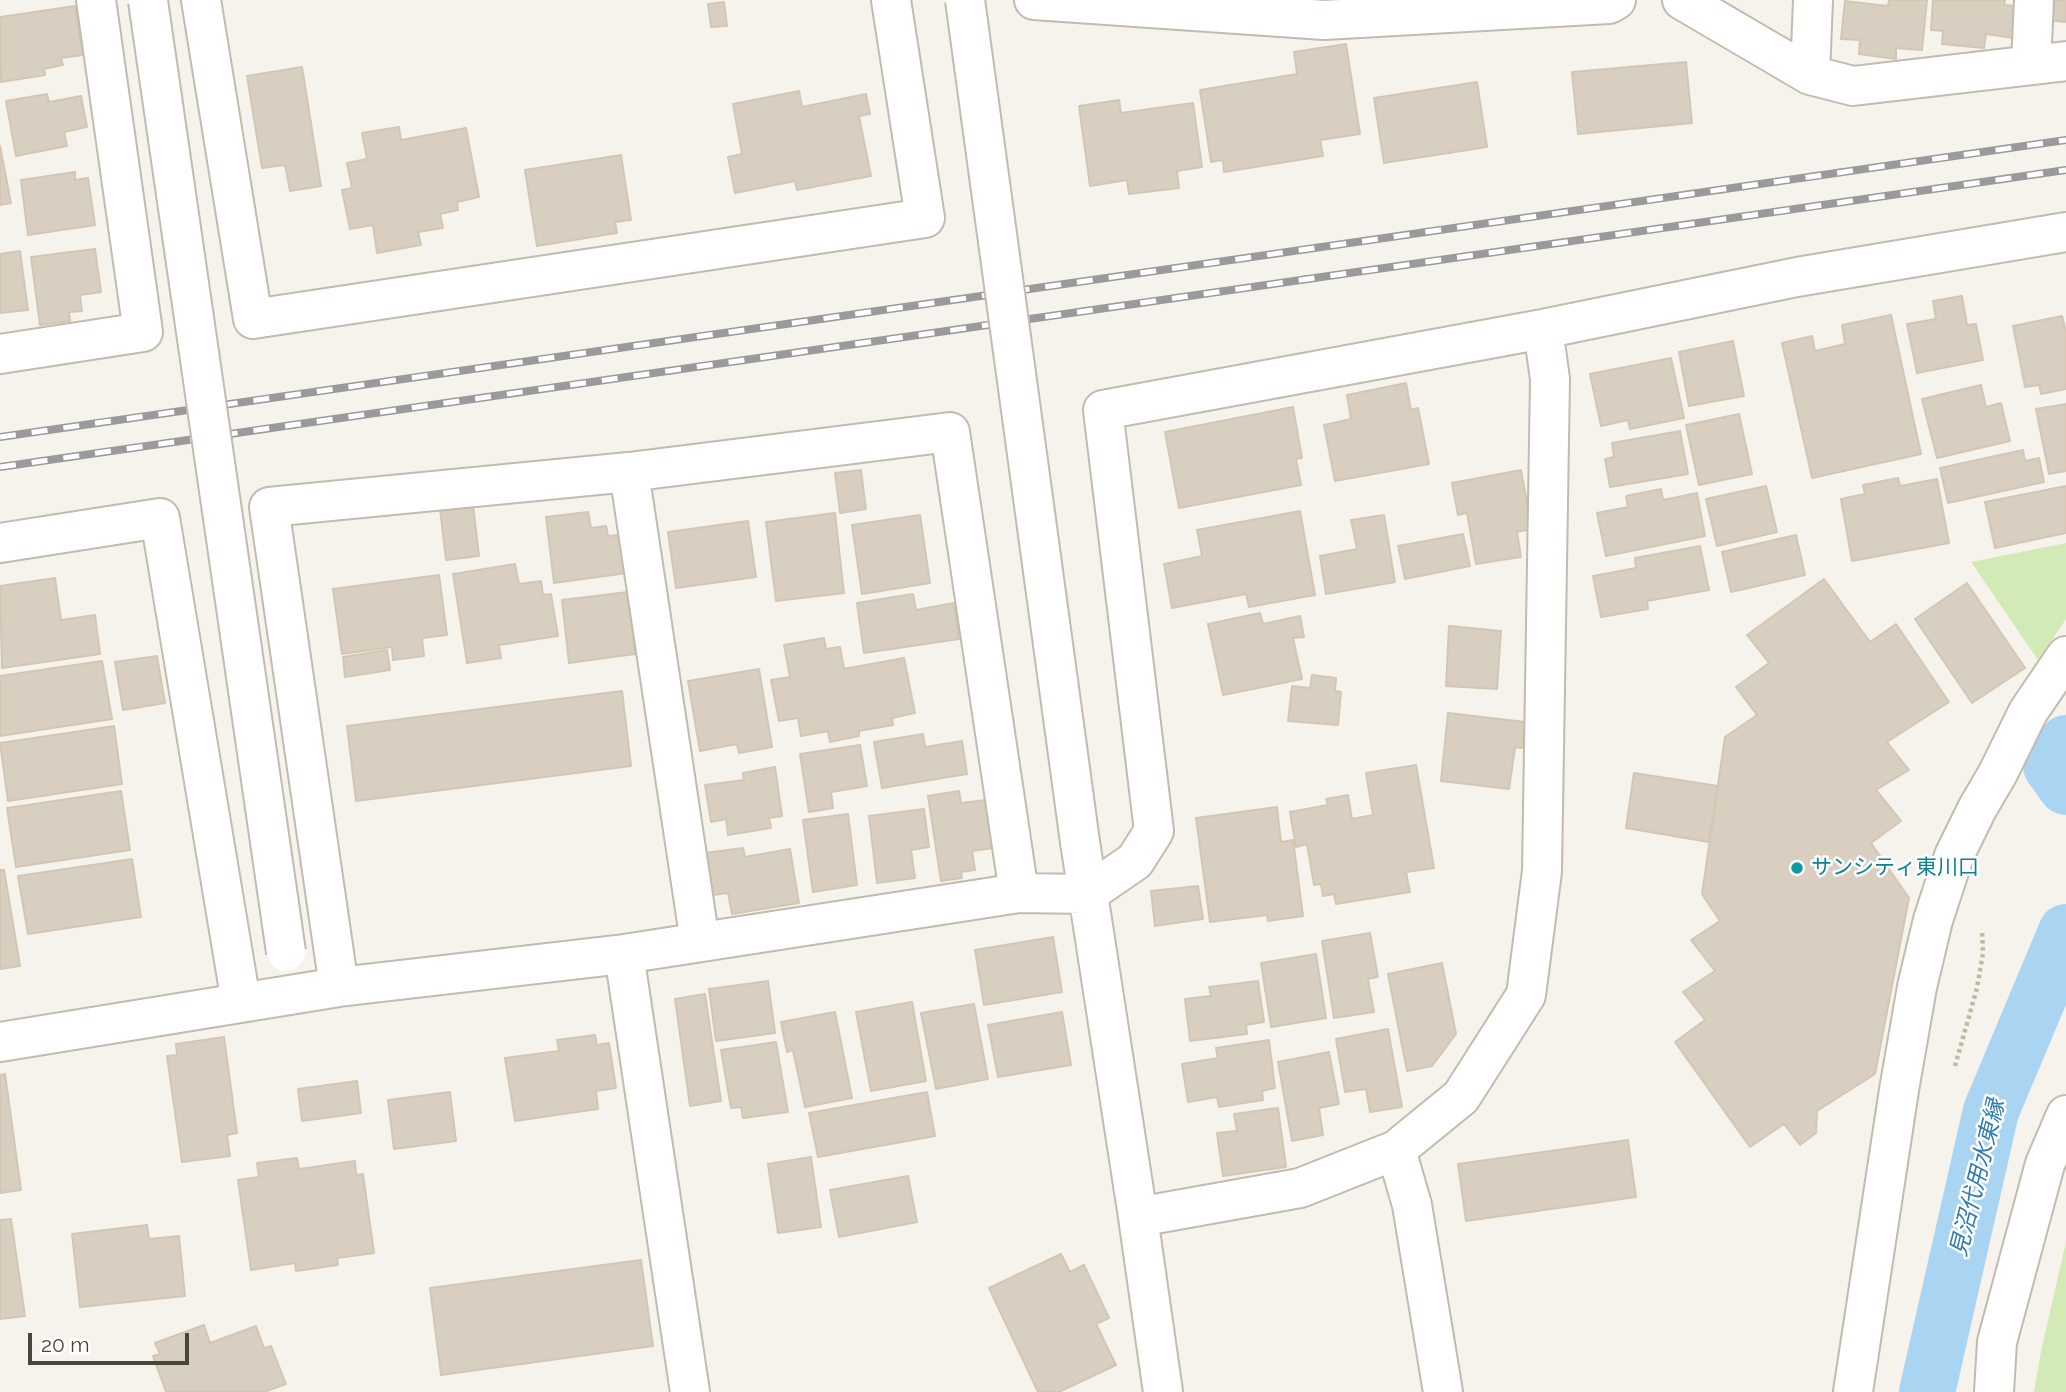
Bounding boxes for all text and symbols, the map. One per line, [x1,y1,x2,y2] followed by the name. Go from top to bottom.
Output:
[1811,855,1979,881] place label: サンシティ東川口
[1789,860,1805,876] marker: サンシティ東川口
[1945,1097,2011,1259] water label: 見沼代用水東縁
[32,1318,192,1362] scale bar
[41,1332,89,1357] text: 20 m

